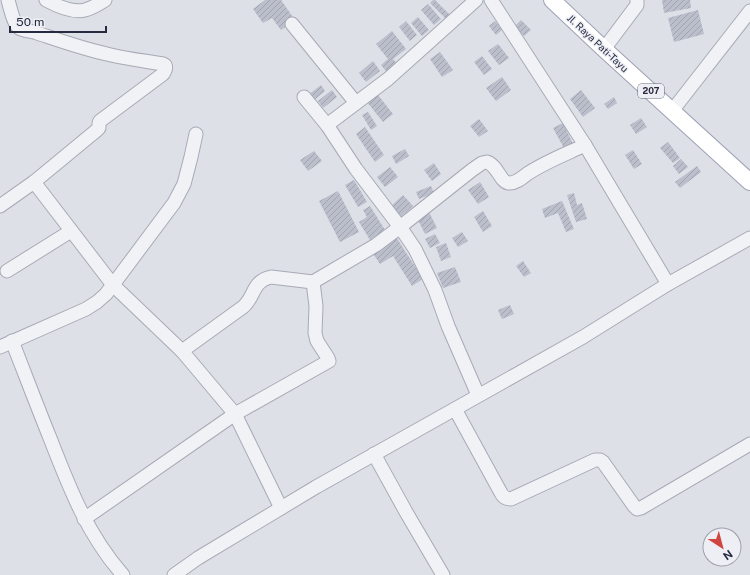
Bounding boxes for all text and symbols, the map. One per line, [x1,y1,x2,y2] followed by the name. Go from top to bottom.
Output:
[10,8,106,34] scale bar
[565,12,631,74] street label: Jl. Raya Pati-Tayu
[16,15,44,29] text: 50 m
[638,84,664,98] road number: 207
[702,527,742,567] north arrow
[721,548,735,562] text: N

